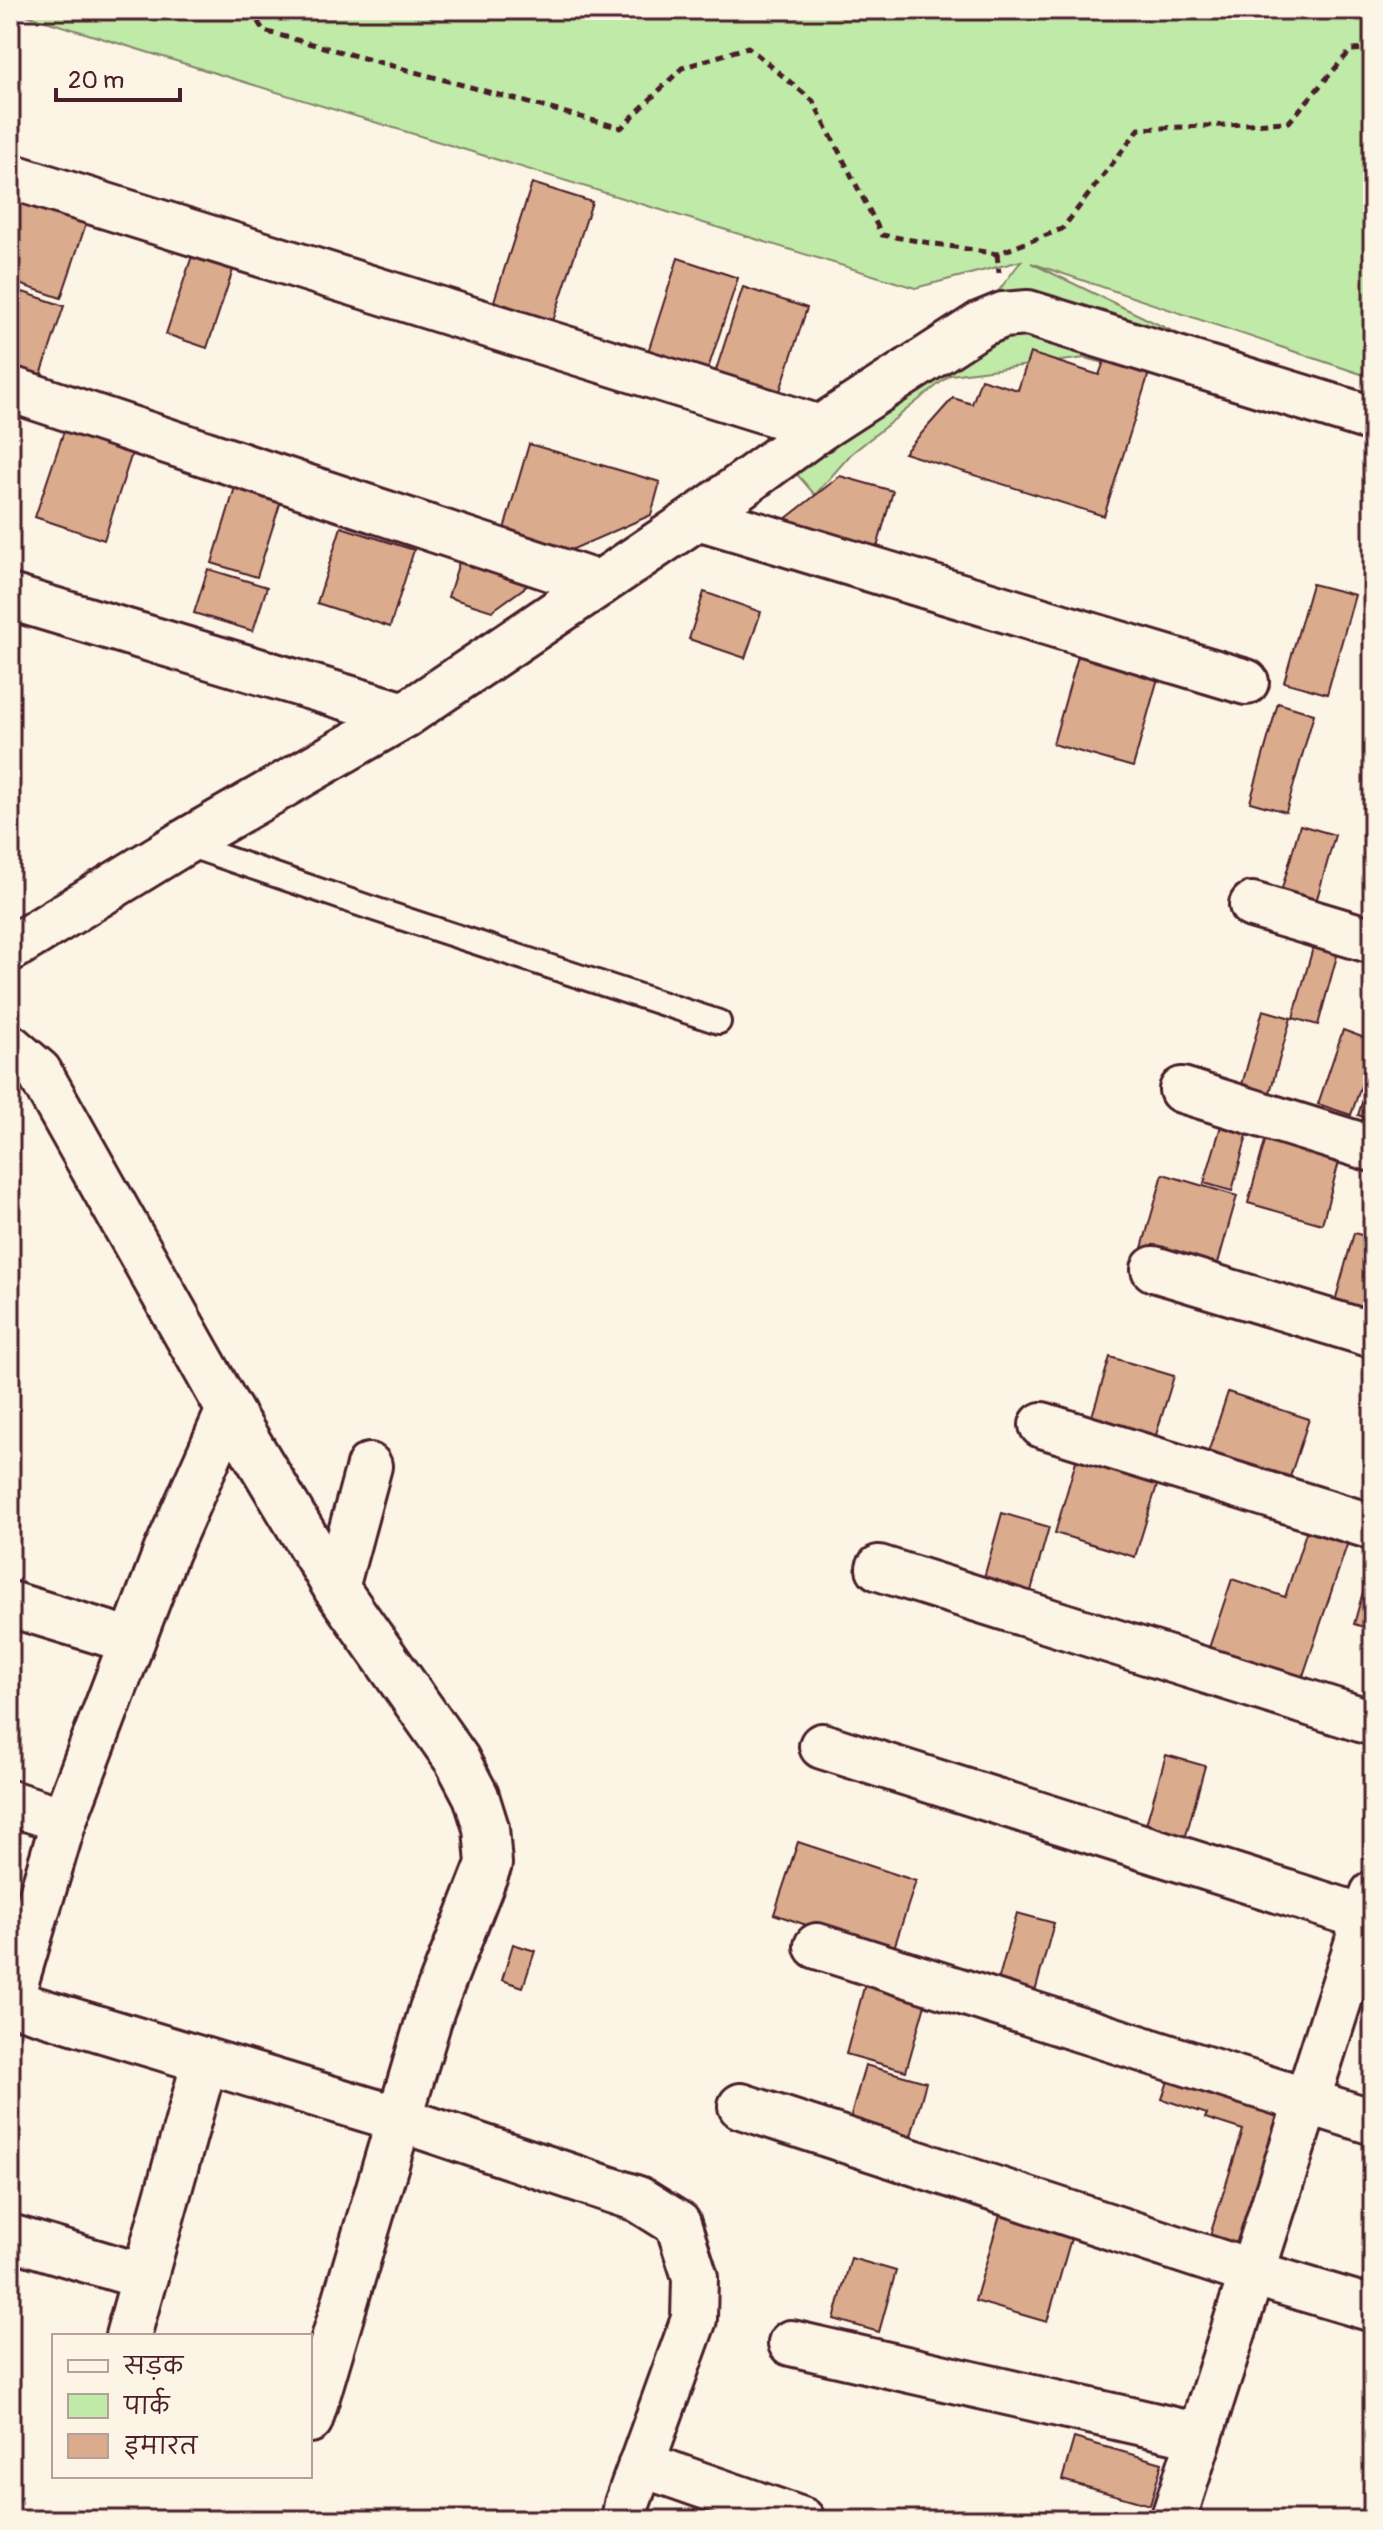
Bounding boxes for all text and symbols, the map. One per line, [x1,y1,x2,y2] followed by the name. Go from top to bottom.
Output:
[56,52,180,102] scale bar
[68,66,124,95] text: 20 m
[52,2334,312,2478] legend
[122,2352,185,2381] text: सड़क
[122,2387,171,2421] text: पार्क
[124,2432,199,2461] text: इमारत

